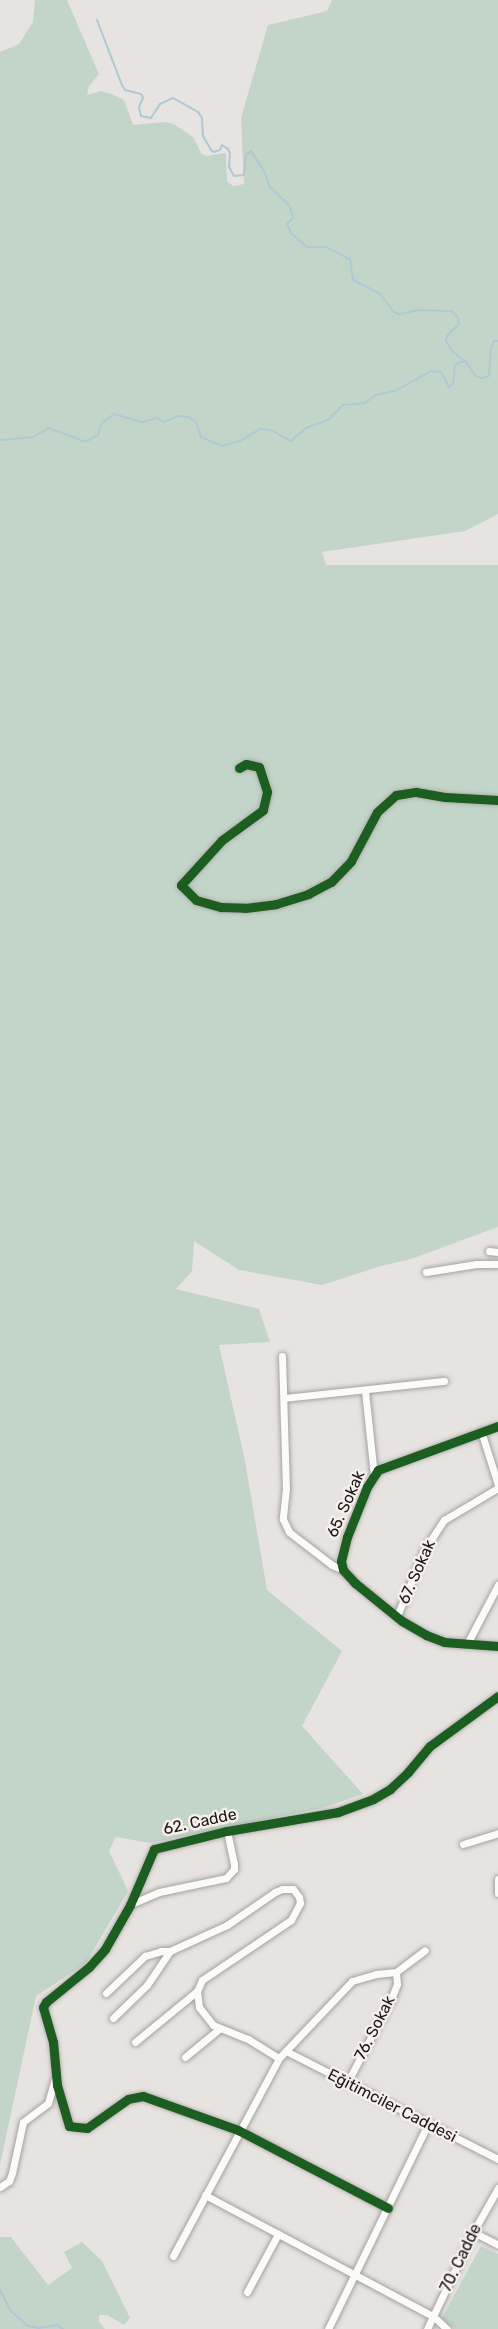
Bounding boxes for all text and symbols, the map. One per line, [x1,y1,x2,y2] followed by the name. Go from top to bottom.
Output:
[323,1468,369,1540] street label: 65. Sokak
[394,1537,440,1607] street label: 67. Sokak
[162,1805,238,1839] street label: 62. Cadde
[351,1993,399,2063] street label: 76. Sokak
[324,2065,460,2147] street label: Eğitimciler Caddesi
[436,2221,486,2295] street label: 70. Cadde

